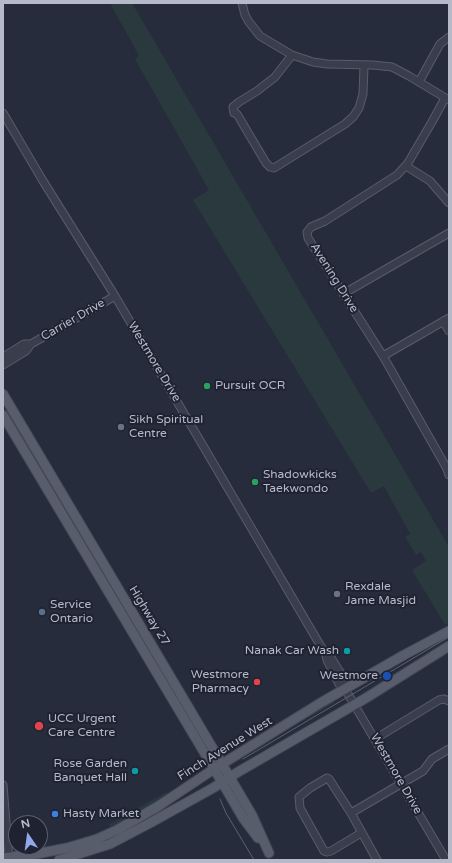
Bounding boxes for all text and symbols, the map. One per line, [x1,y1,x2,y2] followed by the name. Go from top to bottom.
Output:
[307,241,361,315] street label: Avening Drive
[39,296,107,344] street label: Carrier Drive
[124,319,184,405] street label: Westmore Drive
[215,379,285,393] place label: Pursuit OCR
[202,381,212,391] marker: Pursuit OCR
[129,413,203,441] place label: Sikh Spiritual Centre
[116,422,126,432] marker: Sikh Spiritual Centre
[263,468,337,496] place label: Shadowkicks Taekwondo
[250,477,260,487] marker: Shadowkicks Taekwondo
[345,580,416,608] place label: Rexdale Jame Masjid
[125,583,173,649] street label: Highway 27
[332,589,342,599] marker: Rexdale Jame Masjid
[50,598,93,626] place label: Service Ontario
[37,607,47,617] marker: Service Ontario
[245,644,339,658] place label: Nanak Car Wash
[342,646,352,656] marker: Nanak Car Wash
[191,668,249,696] place label: Westmore Pharmacy
[320,669,378,683] place label: Westmore
[381,670,393,682] marker: Westmore
[252,677,262,687] marker: Westmore Pharmacy
[48,712,116,740] place label: UCC Urgent Care Centre
[175,714,275,784] street label: Finch Avenue West
[33,720,45,732] marker: UCC Urgent Care Centre
[367,731,425,817] street label: Westmore Drive
[53,757,127,785] place label: Rose Garden Banquet Hall
[130,766,140,776] marker: Rose Garden Banquet Hall
[63,807,139,821] place label: Hasty Market
[50,809,60,819] marker: Hasty Market
[8,815,48,855] north arrow
[20,816,31,831] text: N

